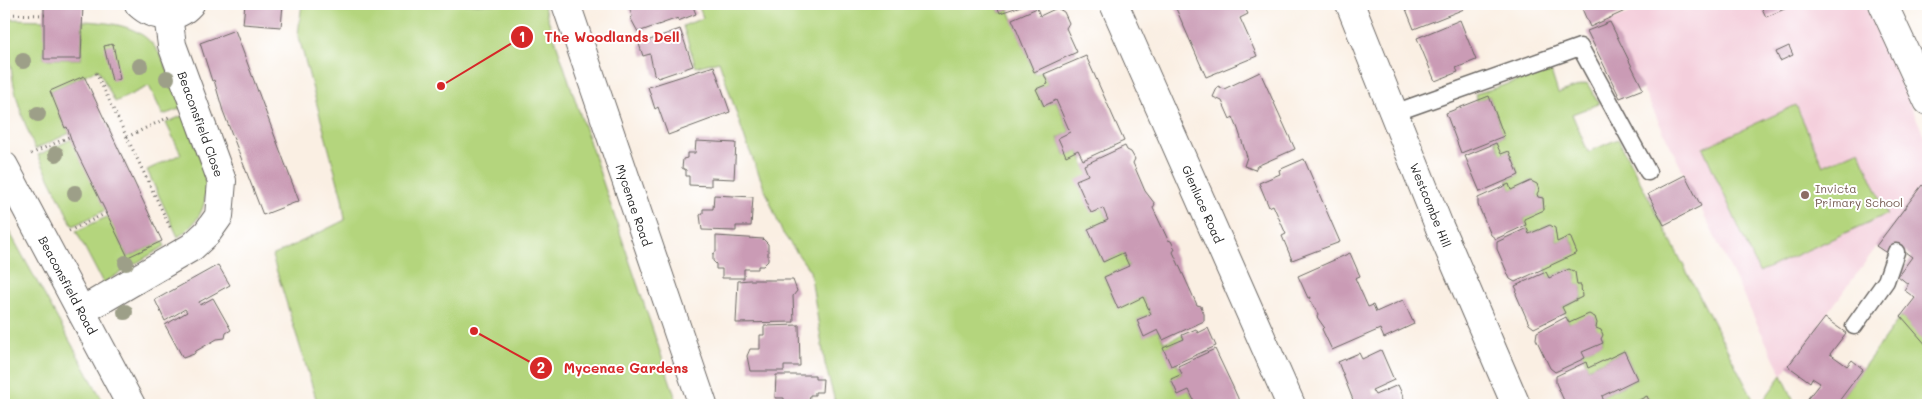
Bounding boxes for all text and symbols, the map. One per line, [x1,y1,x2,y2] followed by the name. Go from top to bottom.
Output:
[509,23,689,52] callout: The Woodlands Dell
[519,26,525,46] text: 1
[545,27,679,46] text: The Woodlands Dell
[174,69,228,179] street label: Beaconsfield Close
[1407,160,1455,250] street label: Westcombe Hill
[613,162,656,248] street label: Mycenae Road
[1179,162,1228,246] street label: Glenluce Road
[1815,180,1903,210] place label: Invicta Primary School
[1799,189,1811,201] marker: Invicta Primary School
[35,233,101,337] street label: Beaconsfield Road
[529,353,698,382] callout: Mycenae Gardens
[537,357,545,377] text: 2
[564,358,688,377] text: Mycenae Gardens

